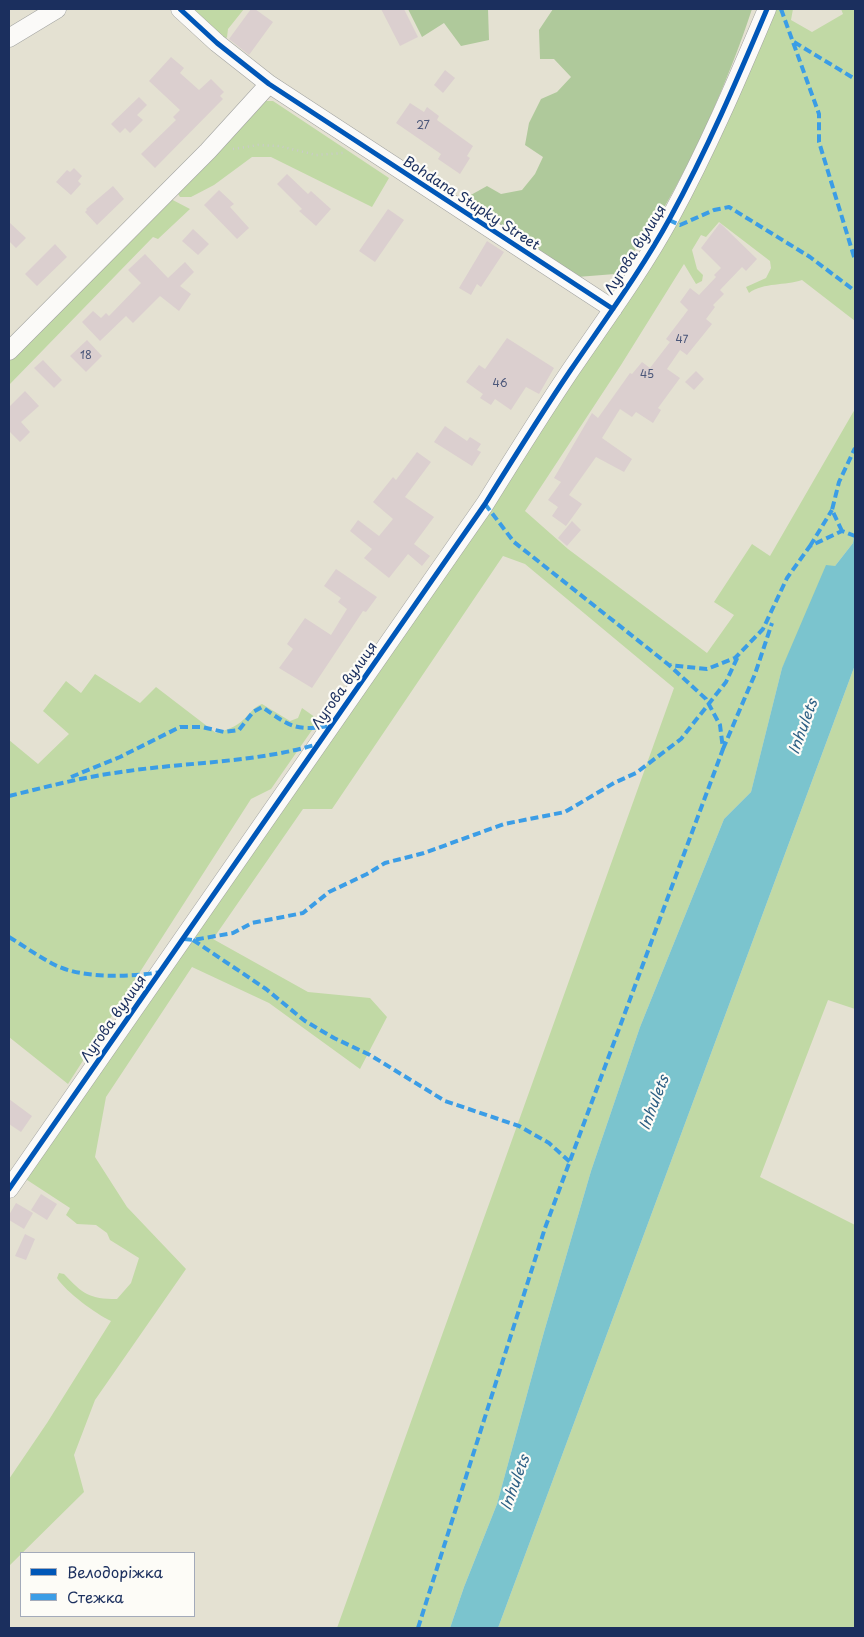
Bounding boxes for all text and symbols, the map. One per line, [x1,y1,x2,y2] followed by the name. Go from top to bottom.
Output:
[416,119,430,133] house number: 27
[400,154,542,254] street label: Bohdana Stupky Street
[602,202,670,298] street label: Лугова вулиця
[676,333,688,347] house number: 47
[80,349,92,363] house number: 18
[640,368,654,382] house number: 45
[493,377,507,391] house number: 46
[309,639,381,733] street label: Лугова вулиця
[786,697,822,757] water label: Inhulets
[78,972,150,1066] street label: Лугова вулиця
[636,1073,674,1133] water label: Inhulets
[498,1453,534,1513] water label: Inhulets
[20,1552,195,1617] legend
[67,1560,163,1583] text: Велодоріжка
[67,1585,124,1608] text: Стежка

